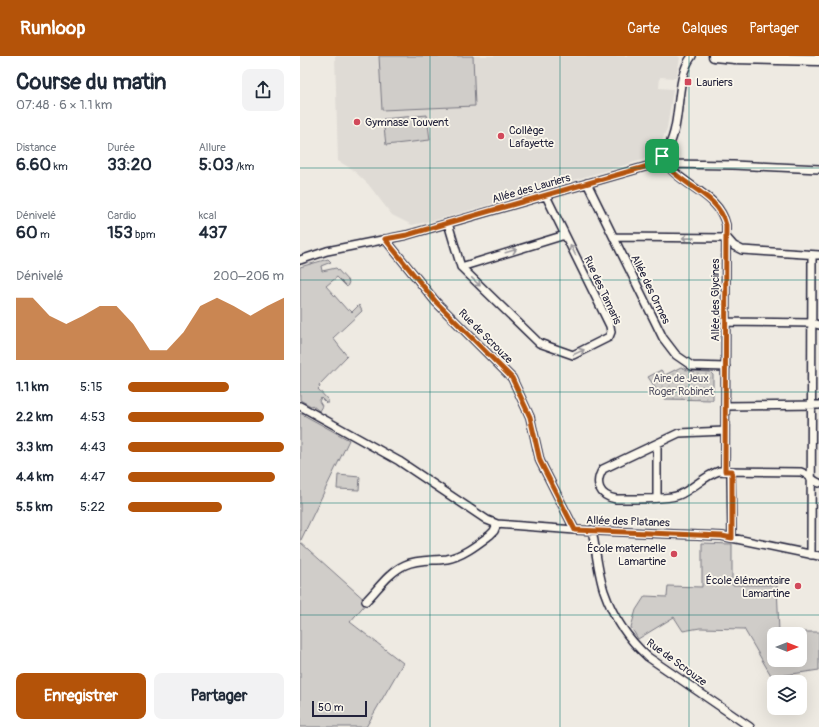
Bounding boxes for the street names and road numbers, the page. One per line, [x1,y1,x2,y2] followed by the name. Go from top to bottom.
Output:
[490,171,572,206] street label: Allée des Lauriers
[628,253,673,326] street label: Allée des Ormes
[581,254,624,327] street label: Rue des Tamaris
[709,259,722,341] street label: Allée des Glycines
[456,307,516,367] street label: Rue de Scrouze
[586,514,670,529] street label: Allée des Platanes
[644,636,710,689] street label: Rue de Scrouze

